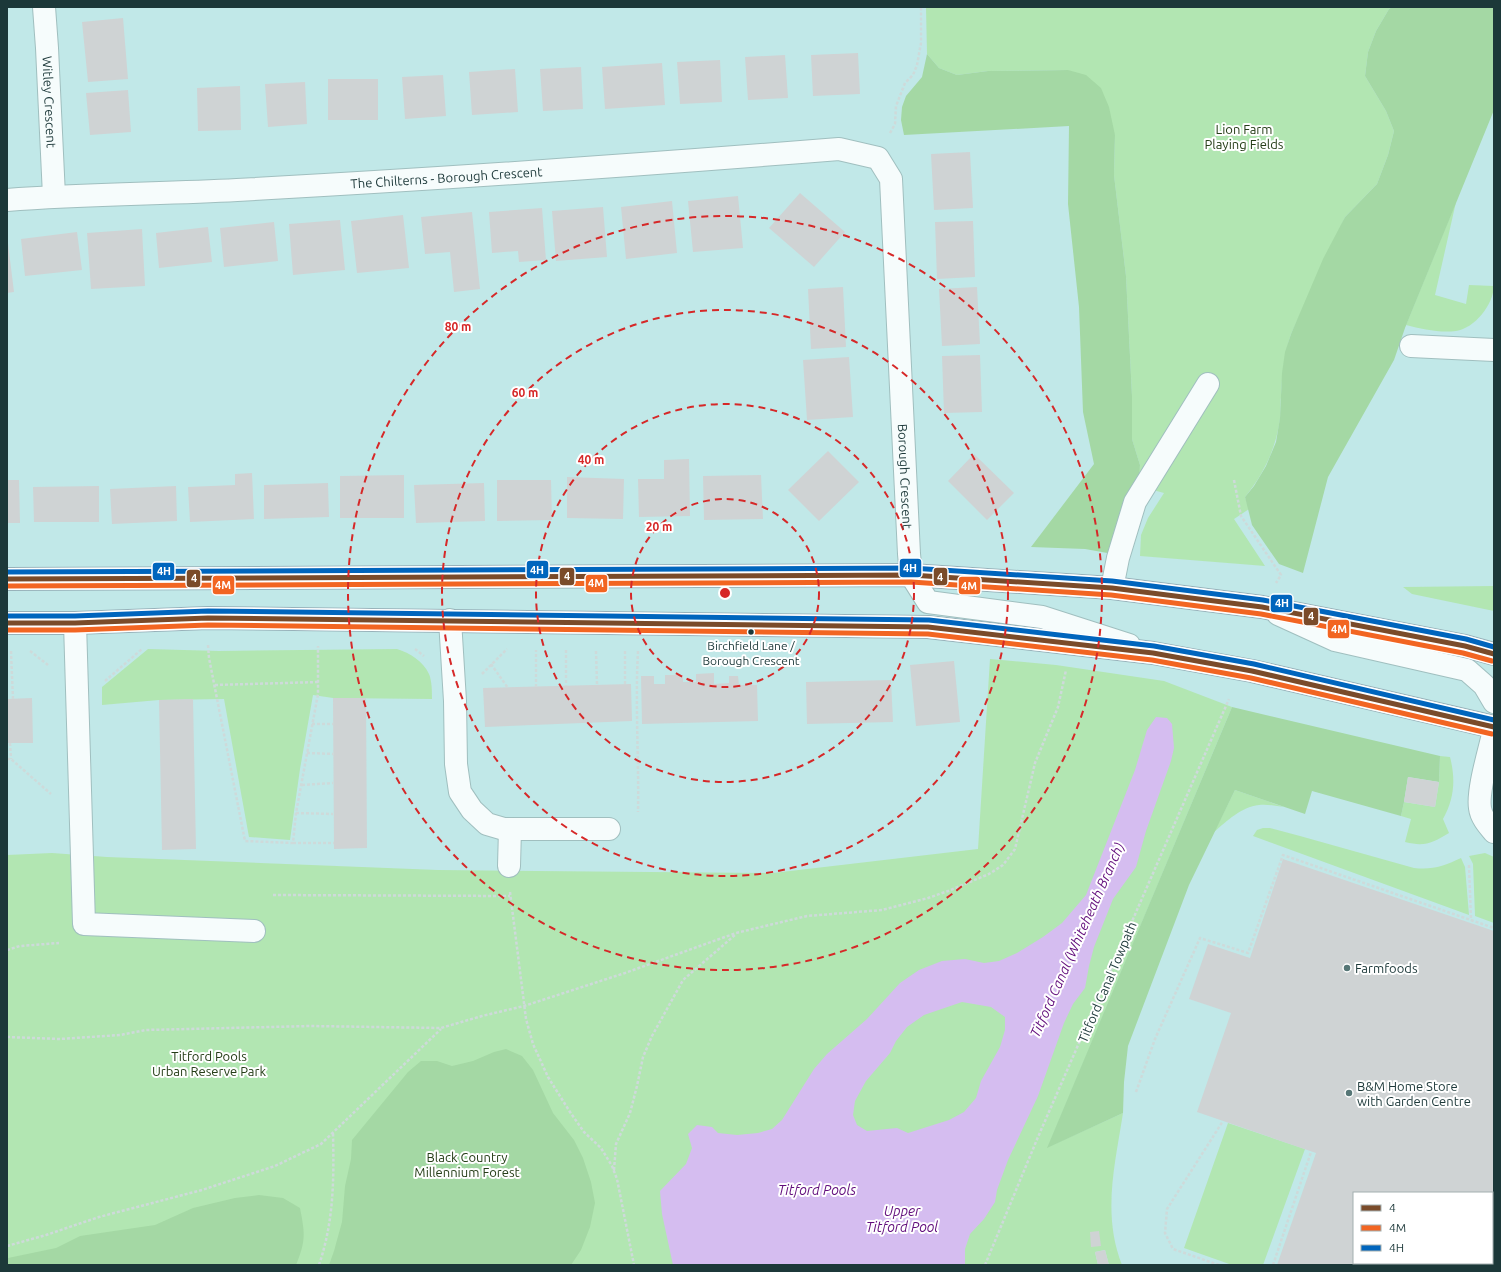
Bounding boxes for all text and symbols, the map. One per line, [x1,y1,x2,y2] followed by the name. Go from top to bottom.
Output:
[40,56,59,148] street label: Witley Crescent
[1204,122,1284,151] park label: Lion Farm Playing Fields
[350,164,543,190] street label: The Chilterns - Borough Crescent
[445,320,471,333] text: 80 m
[512,386,538,399] text: 60 m
[896,423,915,529] street label: Borough Crescent
[578,453,604,466] text: 40 m
[646,520,672,533] text: 20 m
[899,558,922,578] line badge: 4H
[526,560,549,579] line badge: 4H
[152,562,175,581] line badge: 4H
[903,562,917,574] text: 4H
[530,564,544,576] text: 4H
[157,565,171,577] text: 4H
[559,567,575,586] line badge: 4
[933,567,948,586] line badge: 4
[186,569,201,588] line badge: 4
[564,570,570,582] text: 4
[937,571,943,583] text: 4
[191,572,197,584] text: 4
[585,574,608,593] line badge: 4M
[212,575,235,595] line badge: 4M
[958,576,981,595] line badge: 4M
[588,577,604,589] text: 4M
[215,579,231,591] text: 4M
[961,580,977,592] text: 4M
[718,586,732,600] centre of rings
[1270,594,1293,613] line badge: 4H
[1275,597,1289,609] text: 4H
[1303,607,1319,626] line badge: 4
[1308,610,1314,622] text: 4
[1327,619,1350,639] line badge: 4M
[1331,623,1347,635] text: 4M
[746,627,756,637] marker: Birchfield Lane / Borough Crescent
[702,639,800,667] place label: Birchfield Lane / Borough Crescent
[1027,840,1127,1040] water label: Titford Canal (Whiteheath Branch)
[1075,919,1139,1045] street label: Titford Canal Towpath
[1355,961,1418,975] place label: Farmfoods
[1342,963,1352,973] marker: Farmfoods
[152,1049,266,1078] park label: Titford Pools Urban Reserve Park
[1357,1079,1471,1108] place label: B&M Home Store with Garden Centre
[1344,1088,1354,1098] marker: B&M Home Store with Garden Centre
[414,1150,520,1179] park label: Black Country Millennium Forest
[778,1182,856,1198] water label: Titford Pools
[1353,1192,1493,1264] legend
[1389,1201,1396,1214] text: 4
[866,1203,938,1235] water label: Upper Titford Pool
[1389,1221,1406,1234] text: 4M
[1389,1241,1404,1254] text: 4H

